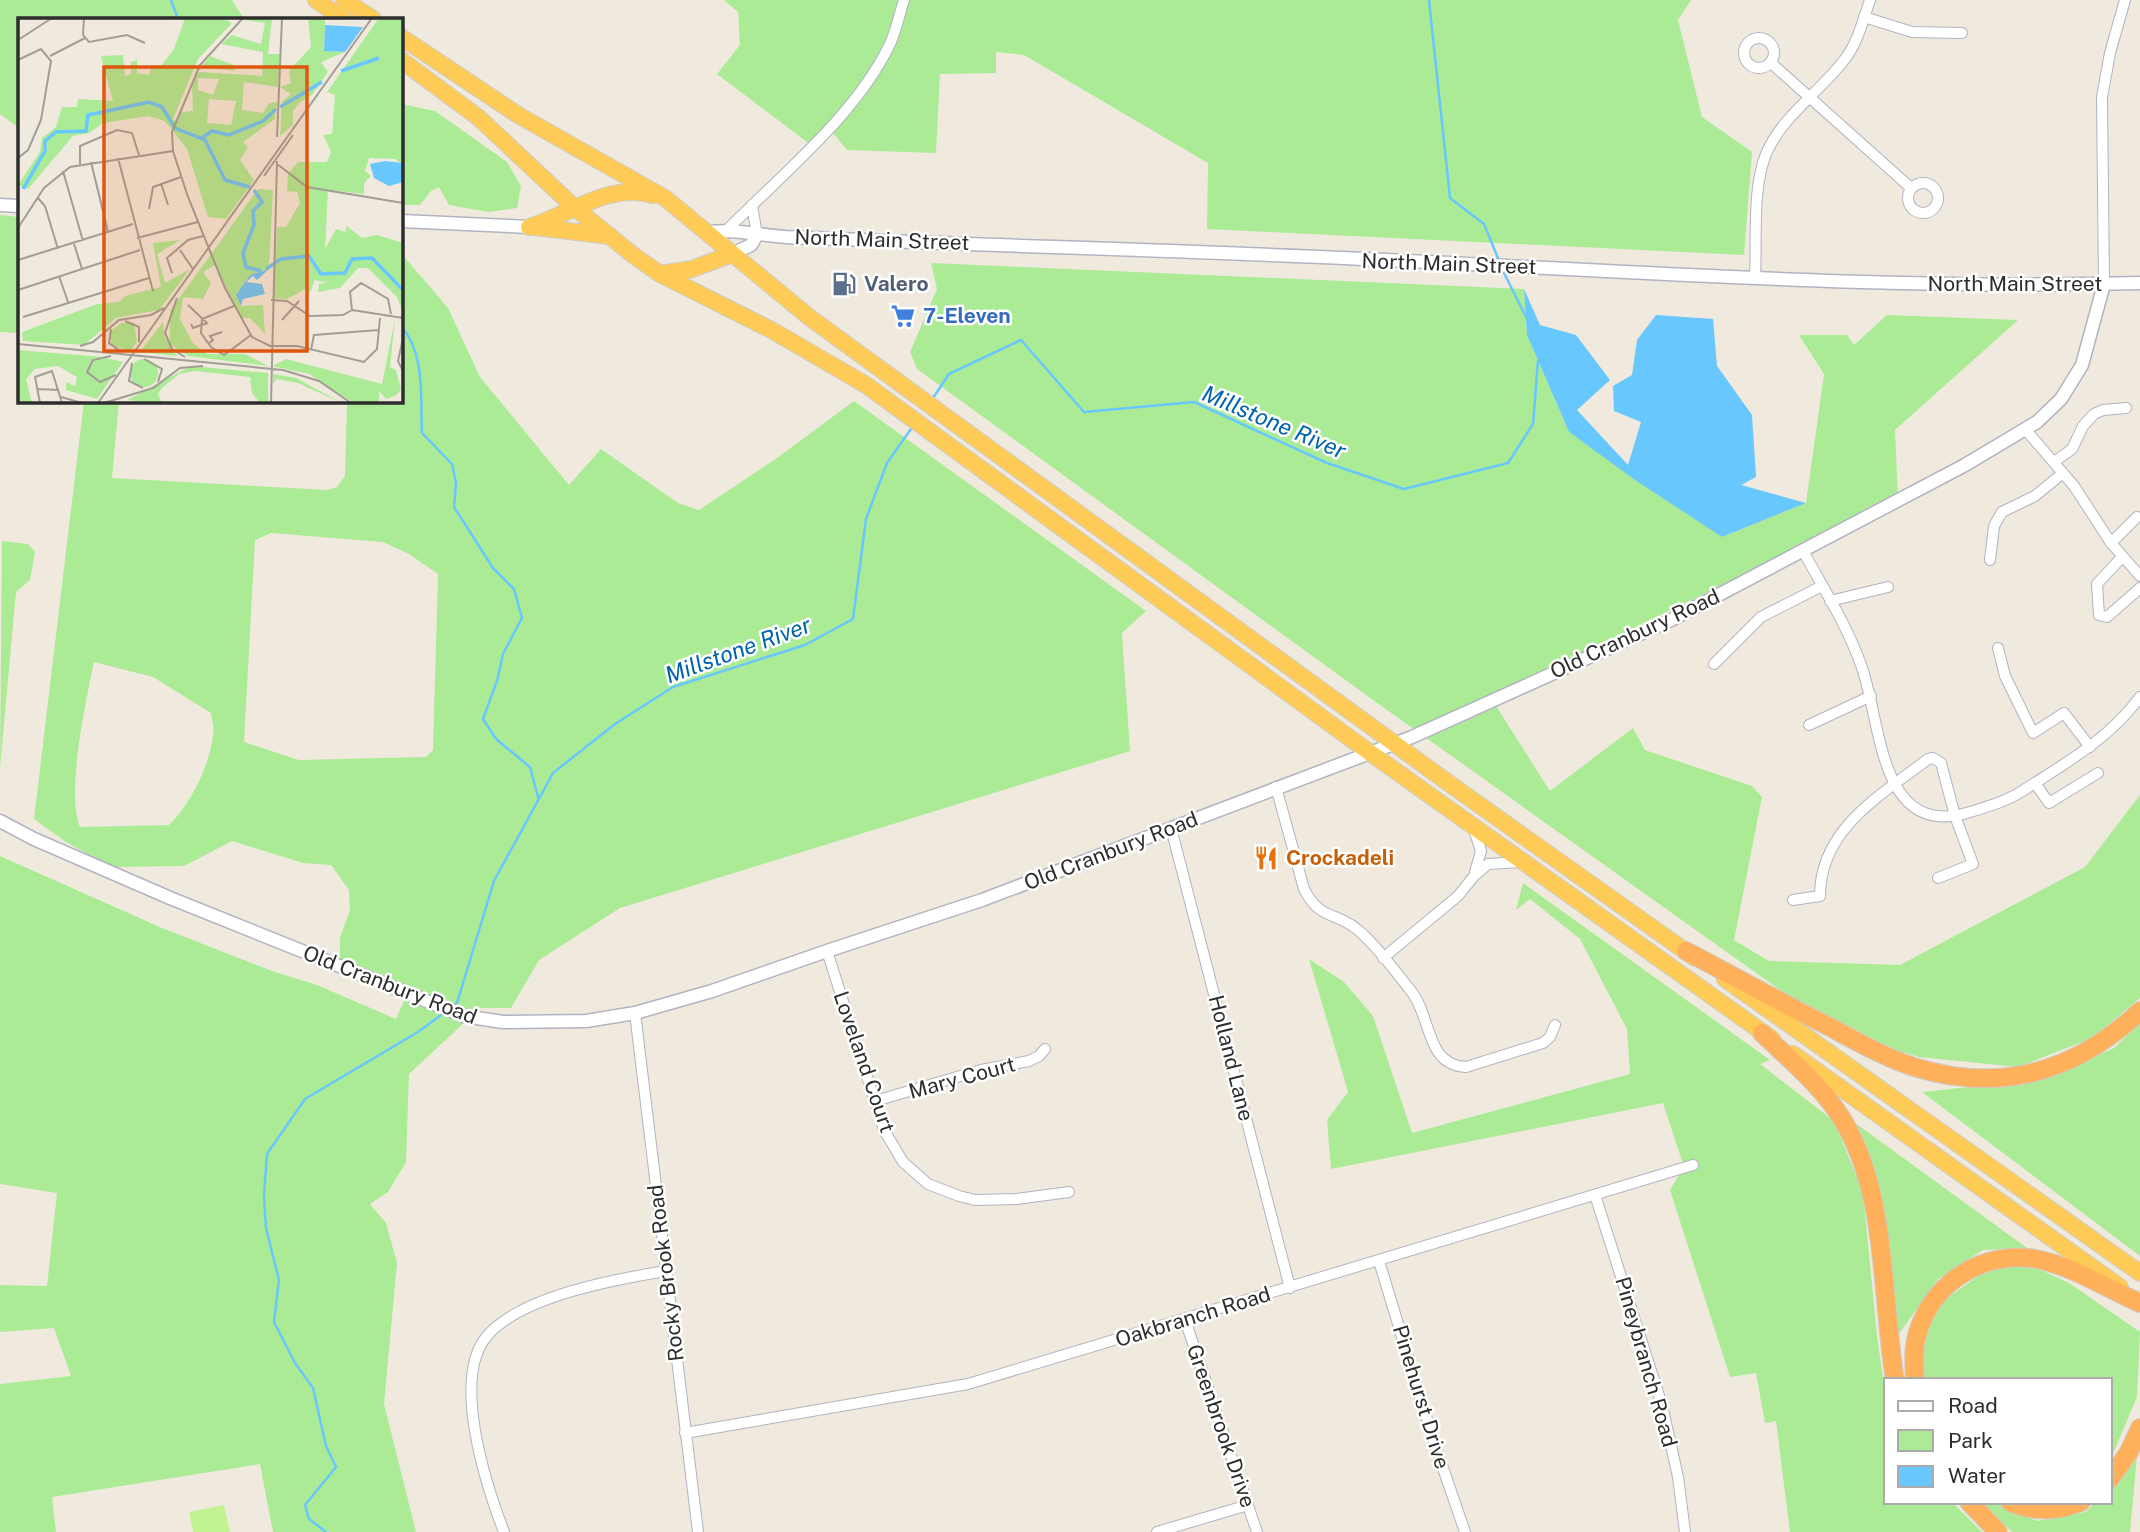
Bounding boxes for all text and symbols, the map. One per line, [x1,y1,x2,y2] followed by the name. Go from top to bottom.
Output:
[18,18,402,402] inset map
[794,224,970,255] street label: North Main Street
[1361,248,1537,279] street label: North Main Street
[830,270,858,298] fuel station icon: Valero
[864,271,929,296] place label: Valero
[1928,271,2102,296] street label: North Main Street
[889,302,917,330] supermarket icon: 7-Eleven
[923,303,1011,328] place label: 7-Eleven
[1198,379,1350,464] water label: Millstone River
[1546,583,1723,684] street label: Old Cranbury Road
[661,611,815,688] water label: Millstone River
[1020,806,1201,895] street label: Old Cranbury Road
[1252,844,1280,872] restaurant icon: Crockadeli
[1286,845,1394,870] place label: Crockadeli
[300,940,481,1029] street label: Old Cranbury Road
[829,988,900,1136] street label: Loveland Court
[1204,992,1259,1123] street label: Holland Lane
[906,1051,1018,1104] street label: Mary Court
[642,1183,689,1363] street label: Rocky Brook Road
[1610,1274,1683,1450] street label: Pineybranch Road
[1112,1281,1273,1352] street label: Oakbranch Road
[1388,1322,1455,1472] street label: Pinehurst Drive
[1182,1341,1261,1511] street label: Greenbrook Drive
[1884,1378,2112,1504] legend
[1948,1393,1998,1418] text: Road
[1948,1428,1993,1453] text: Park
[1948,1463,2006,1488] text: Water

